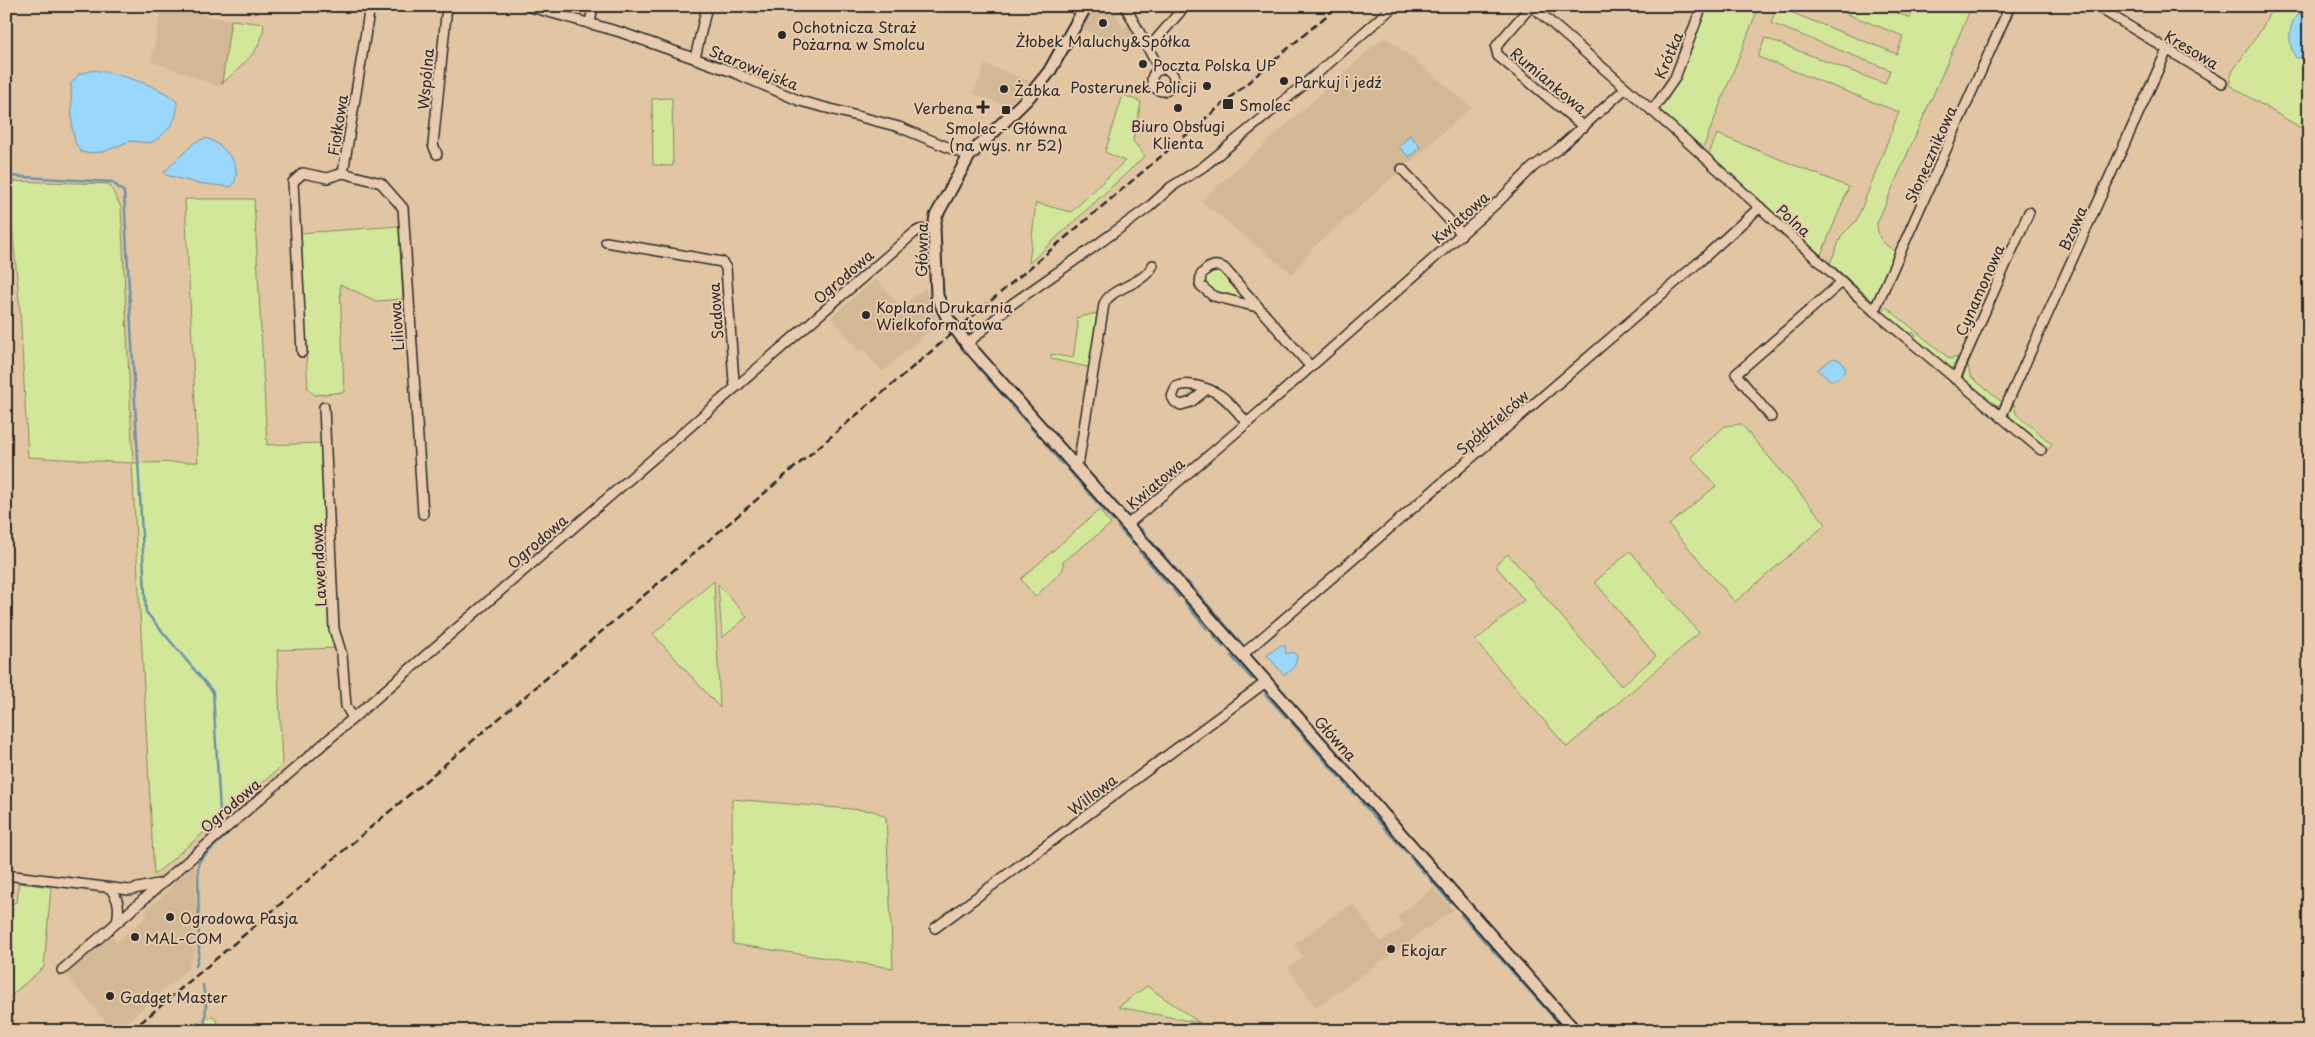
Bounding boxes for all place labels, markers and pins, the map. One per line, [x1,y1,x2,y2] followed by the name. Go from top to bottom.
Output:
[792,15,925,55] place label: Ochotnicza Straż Pożarna w Smolcu
[1097,17,1109,29] marker: Żłobek Maluchy&Spółka
[776,29,788,41] marker: Ochotnicza Straż Pożarna w Smolcu
[1016,29,1191,52] place label: Żłobek Maluchy&Spółka
[1153,53,1276,76] place label: Poczta Polska UP
[1137,58,1149,70] marker: Poczta Polska UP
[1294,70,1382,93] place label: Parkuj i jedź
[1070,75,1197,98] place label: Posterunek Policji
[1278,75,1290,87] marker: Parkuj i jedź
[1014,78,1061,101] place label: Żabka
[1201,80,1213,92] marker: Posterunek Policji
[998,83,1010,95] marker: Żabka
[1239,93,1291,116] place label: Smolec
[914,96,974,119] place label: Verbena
[1221,97,1235,111] marker: Smolec
[977,101,989,113] marker: Verbena
[1172,102,1184,114] marker: Biuro Obsługi Klienta
[1000,104,1012,116] marker: Smolec - Główna (na wys. nr 52)
[1131,114,1225,154] place label: Biuro Obsługi Klienta
[945,116,1067,156] place label: Smolec - Główna (na wys. nr 52)
[876,295,1013,335] place label: Kopland Drukarnia Wielkoformatowa
[860,309,872,321] marker: Kopland Drukarnia Wielkoformatowa
[180,906,299,929] place label: Ogrodowa Pasja
[164,911,176,923] marker: Ogrodowa Pasja
[145,926,222,949] place label: MAL-COM
[129,931,141,943] marker: MAL-COM
[1401,938,1447,961] place label: Ekojar
[1385,943,1397,955] marker: Ekojar
[120,985,227,1008] place label: Gadget Master
[104,990,116,1002] marker: Gadget Master

